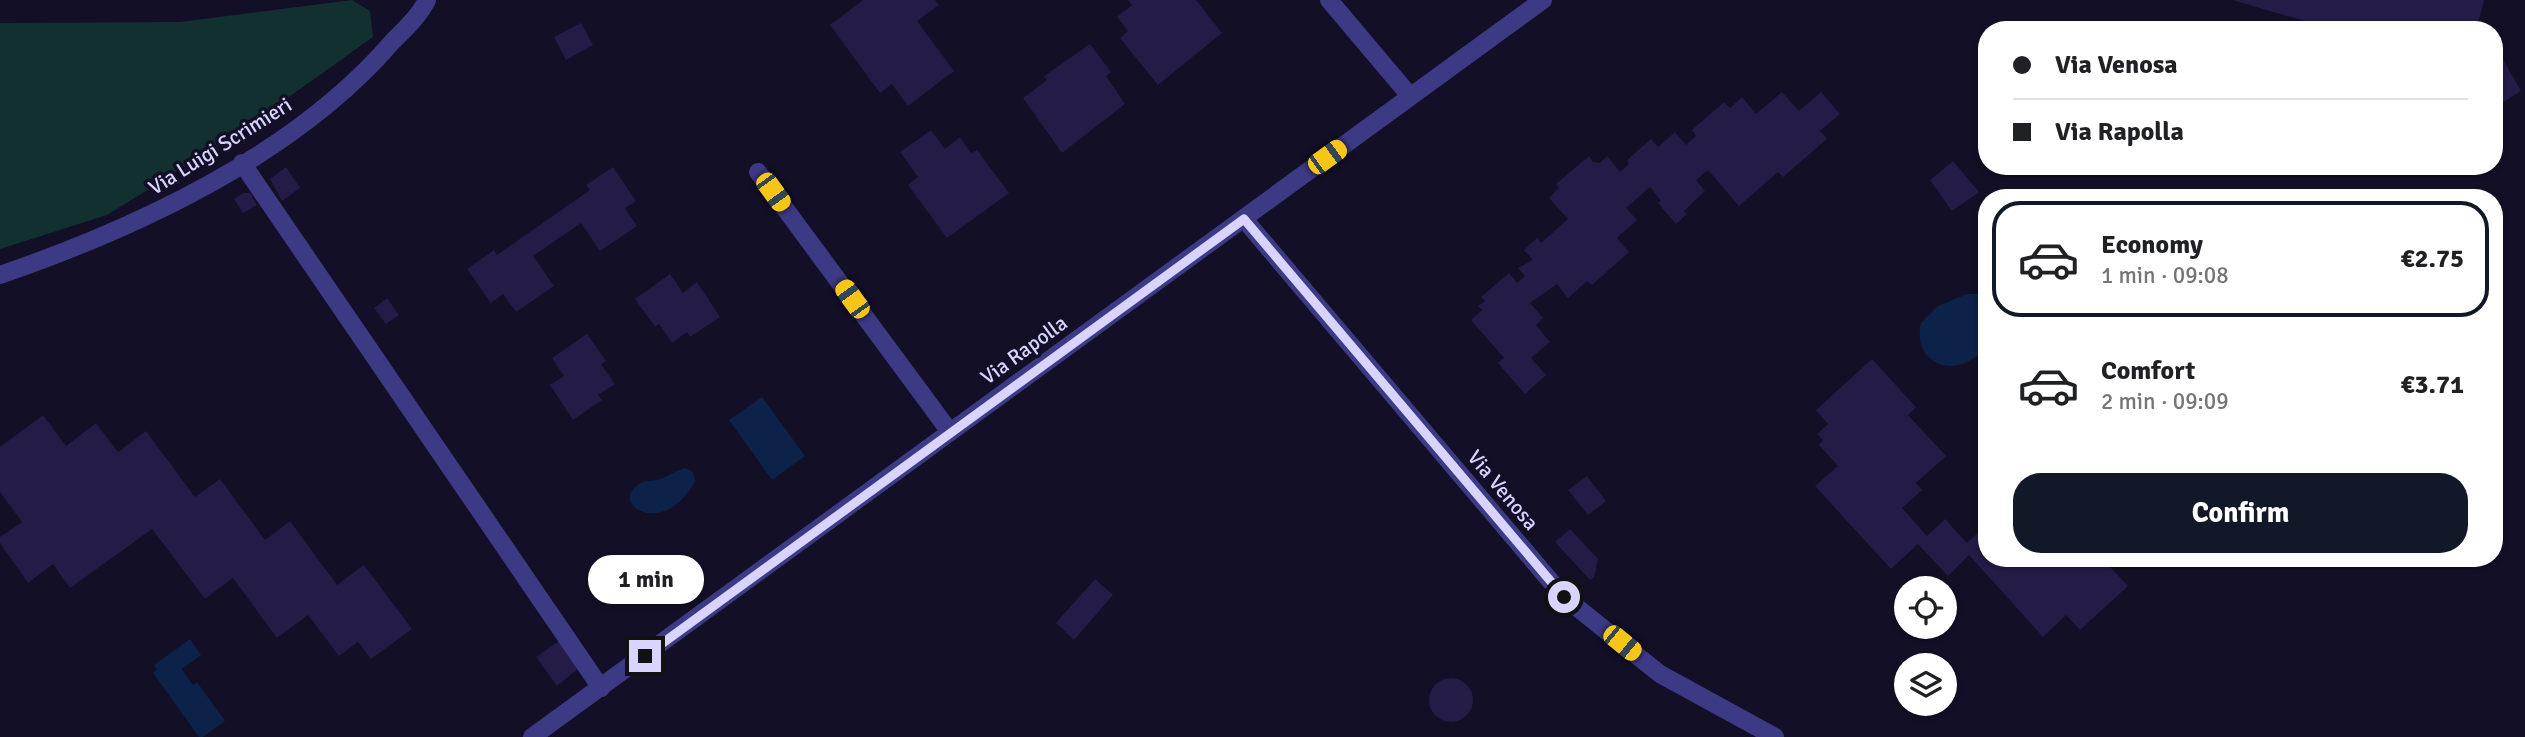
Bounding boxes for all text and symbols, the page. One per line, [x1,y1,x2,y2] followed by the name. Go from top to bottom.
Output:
[2055,49,2178,81] text: Via Venosa
[144,92,296,200] street label: Via Luigi Scrimieri
[2055,116,2184,148] text: Via Rapolla
[1304,136,1351,178] car
[753,169,794,215] car
[2017,228,2080,291] icon: car
[2101,229,2203,261] text: Economy
[2400,243,2464,275] text: €2.75
[2101,261,2229,290] text: 1 min · 09:08
[832,276,873,322] car
[976,310,1072,390] street label: Via Rapolla
[2017,354,2080,417] icon: car
[2101,355,2195,387] text: Comfort
[2400,369,2464,401] text: €3.71
[2101,387,2229,416] text: 2 min · 09:09
[1462,445,1544,535] street label: Via Venosa
[2013,473,2468,553] button: Confirm
[587,554,703,604] callout: 1 min
[618,565,674,594] text: 1 min
[1894,576,1957,716] map controls
[1894,576,1957,639] button: locate
[1548,581,1580,613] route start
[1600,622,1645,664] car
[629,640,661,672] route end
[1894,653,1957,716] button: layers

